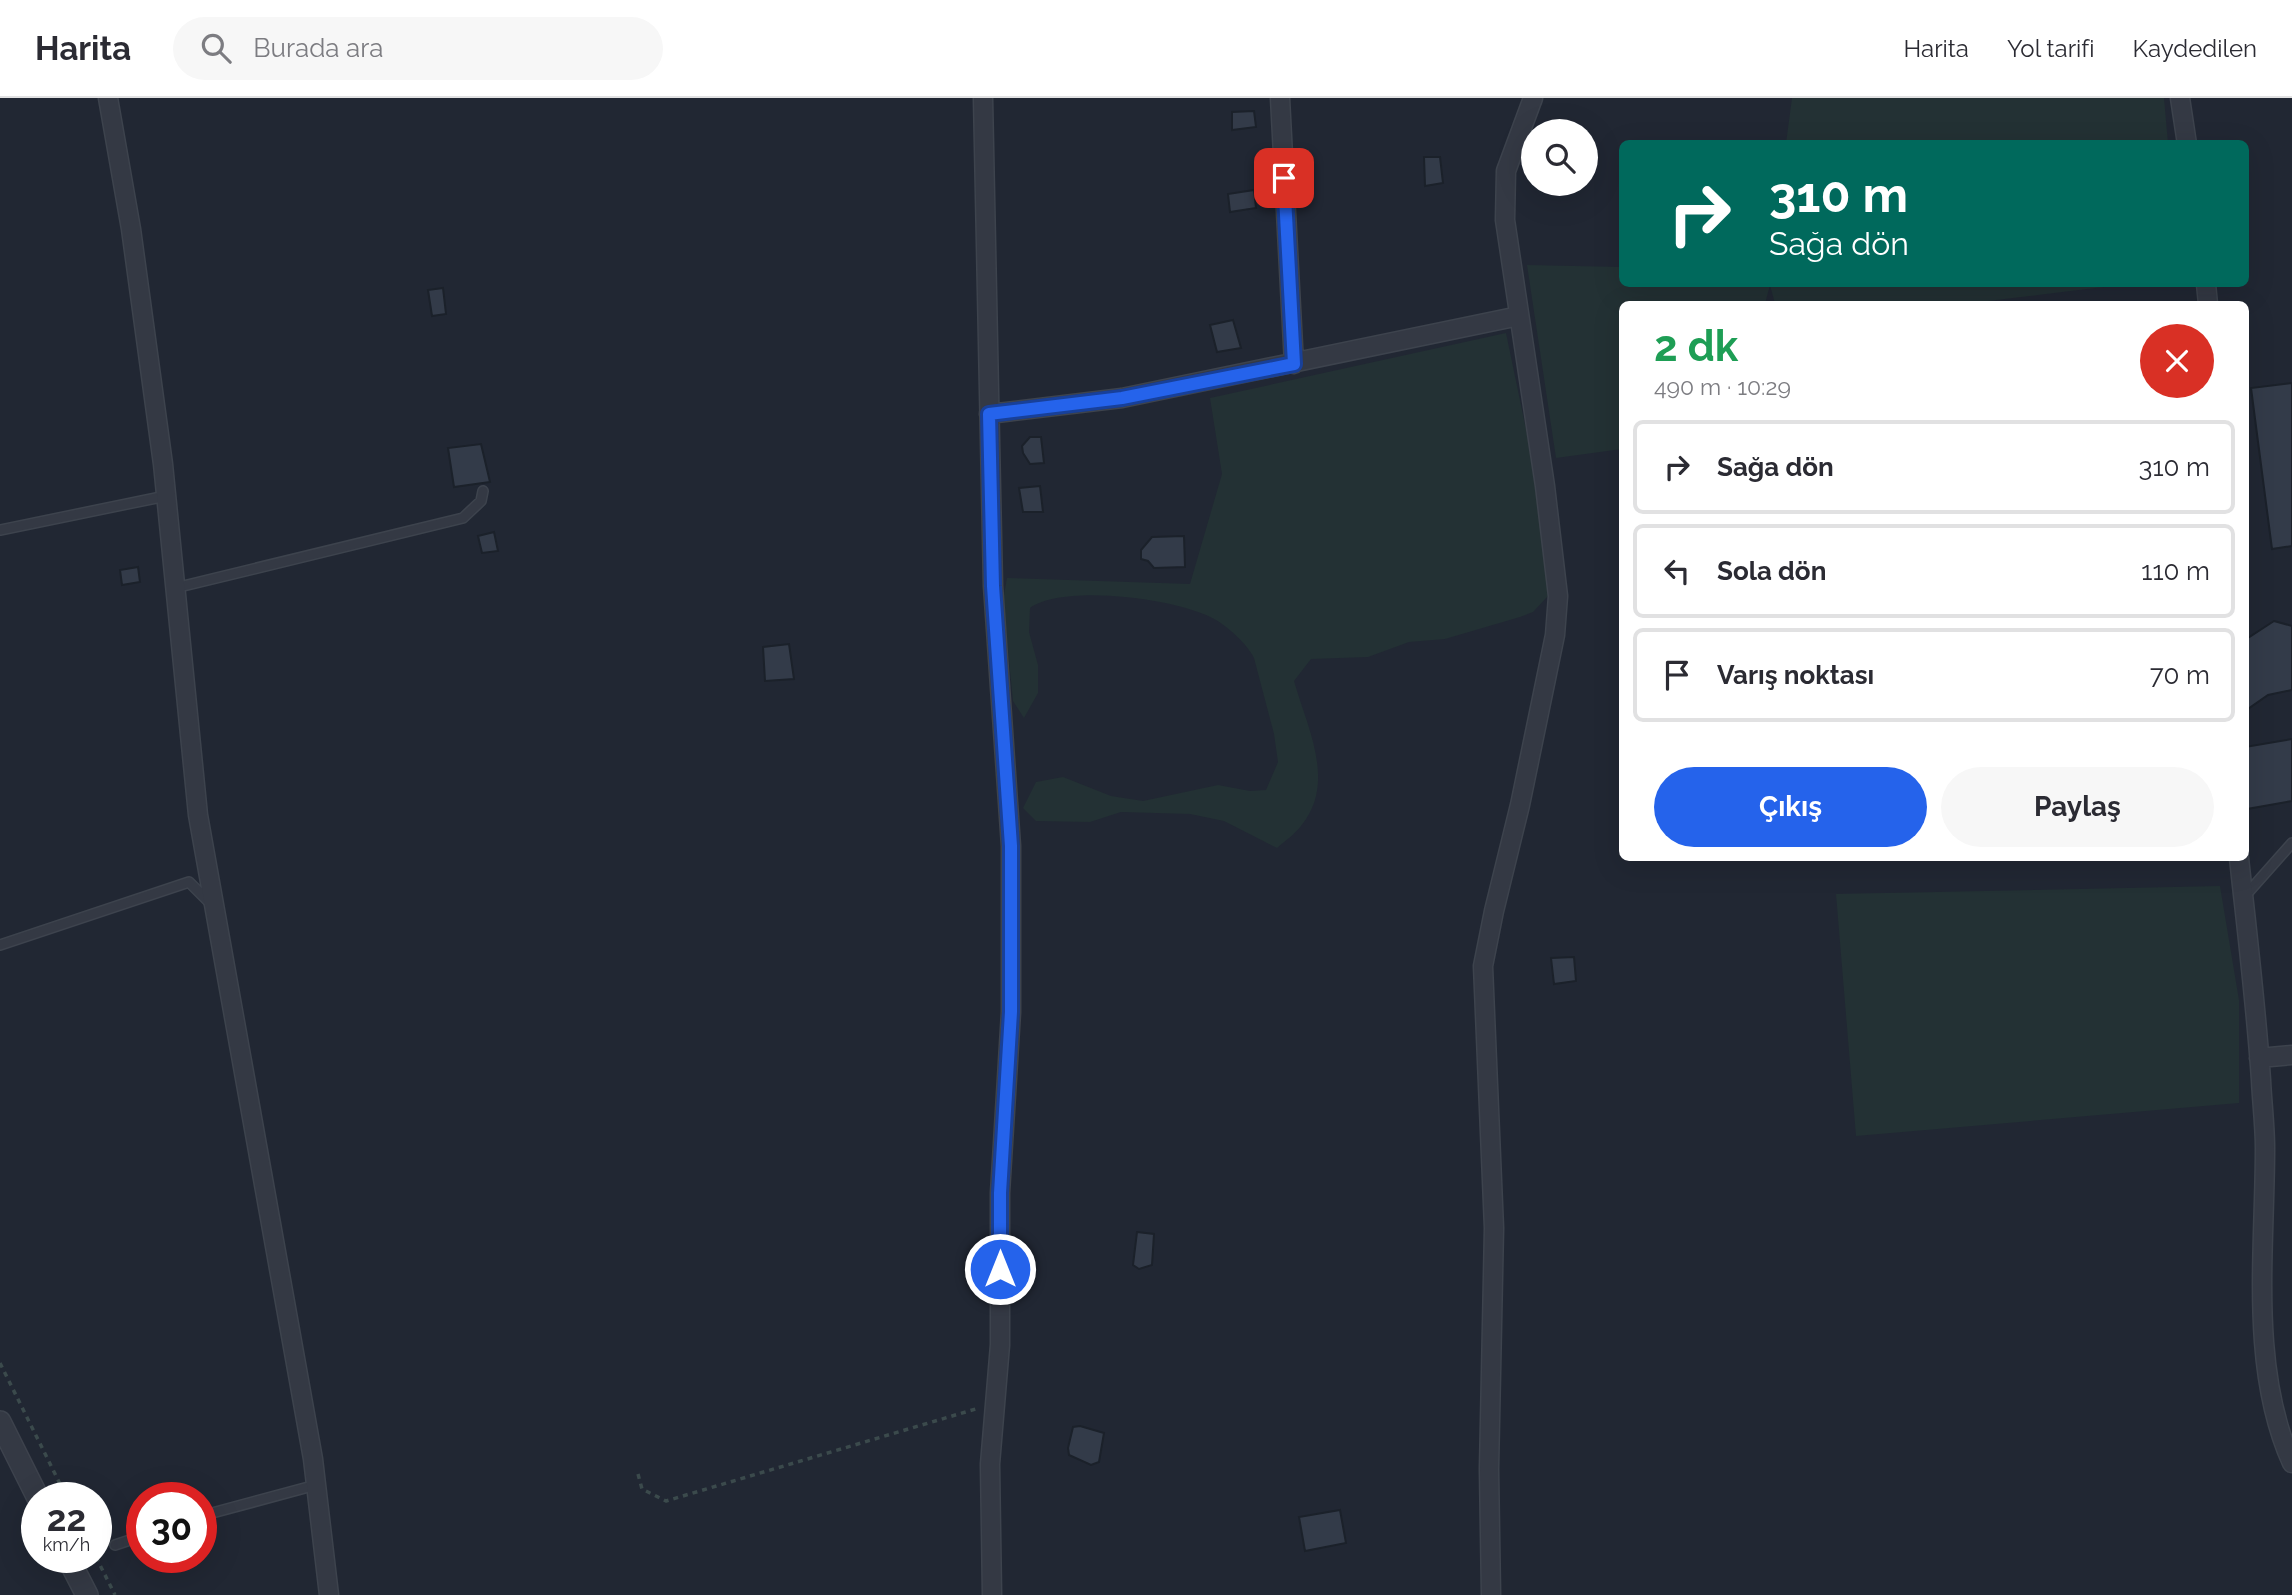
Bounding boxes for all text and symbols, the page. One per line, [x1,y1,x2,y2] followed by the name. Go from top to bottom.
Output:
[173,17,663,80] search box
[35,29,131,68] text: Harita
[197,29,235,67] icon: search
[253,33,384,63] text: Burada ara
[1903,34,1969,63] text: Harita
[2007,34,2095,63] text: Yol tarifi
[2133,34,2257,63] text: Kaydedilen
[1521,119,1598,196] map controls
[1521,119,1598,196] button: search
[1254,148,1314,208] pin
[1265,159,1303,197] icon: arrive
[1769,166,1908,223] text: 310 m
[1654,168,1745,259] icon: right
[1769,225,1909,262] text: Sağa dön
[1654,322,1738,371] text: 2 dk
[2140,324,2214,398] button: close
[1654,373,1791,400] text: 490 m · 10:29
[1658,448,1696,486] icon: right
[1717,452,1834,482] text: Sağa dön
[2139,452,2210,482] text: 310 m
[1658,552,1696,590] icon: left
[1717,556,1826,586] text: Sola dön
[2141,556,2210,586] text: 110 m
[1658,656,1696,694] icon: arrive
[1717,660,1874,690] text: Varış noktası
[2150,660,2210,690] text: 70 m
[1654,767,1927,847] button: Çıkış
[1941,767,2214,847] button: Paylaş
[963,1232,1037,1306] position arrow
[126,1482,217,1573] speed limit sign: 30
[47,1498,86,1539] text: 22
[43,1534,90,1555] text: km/h

